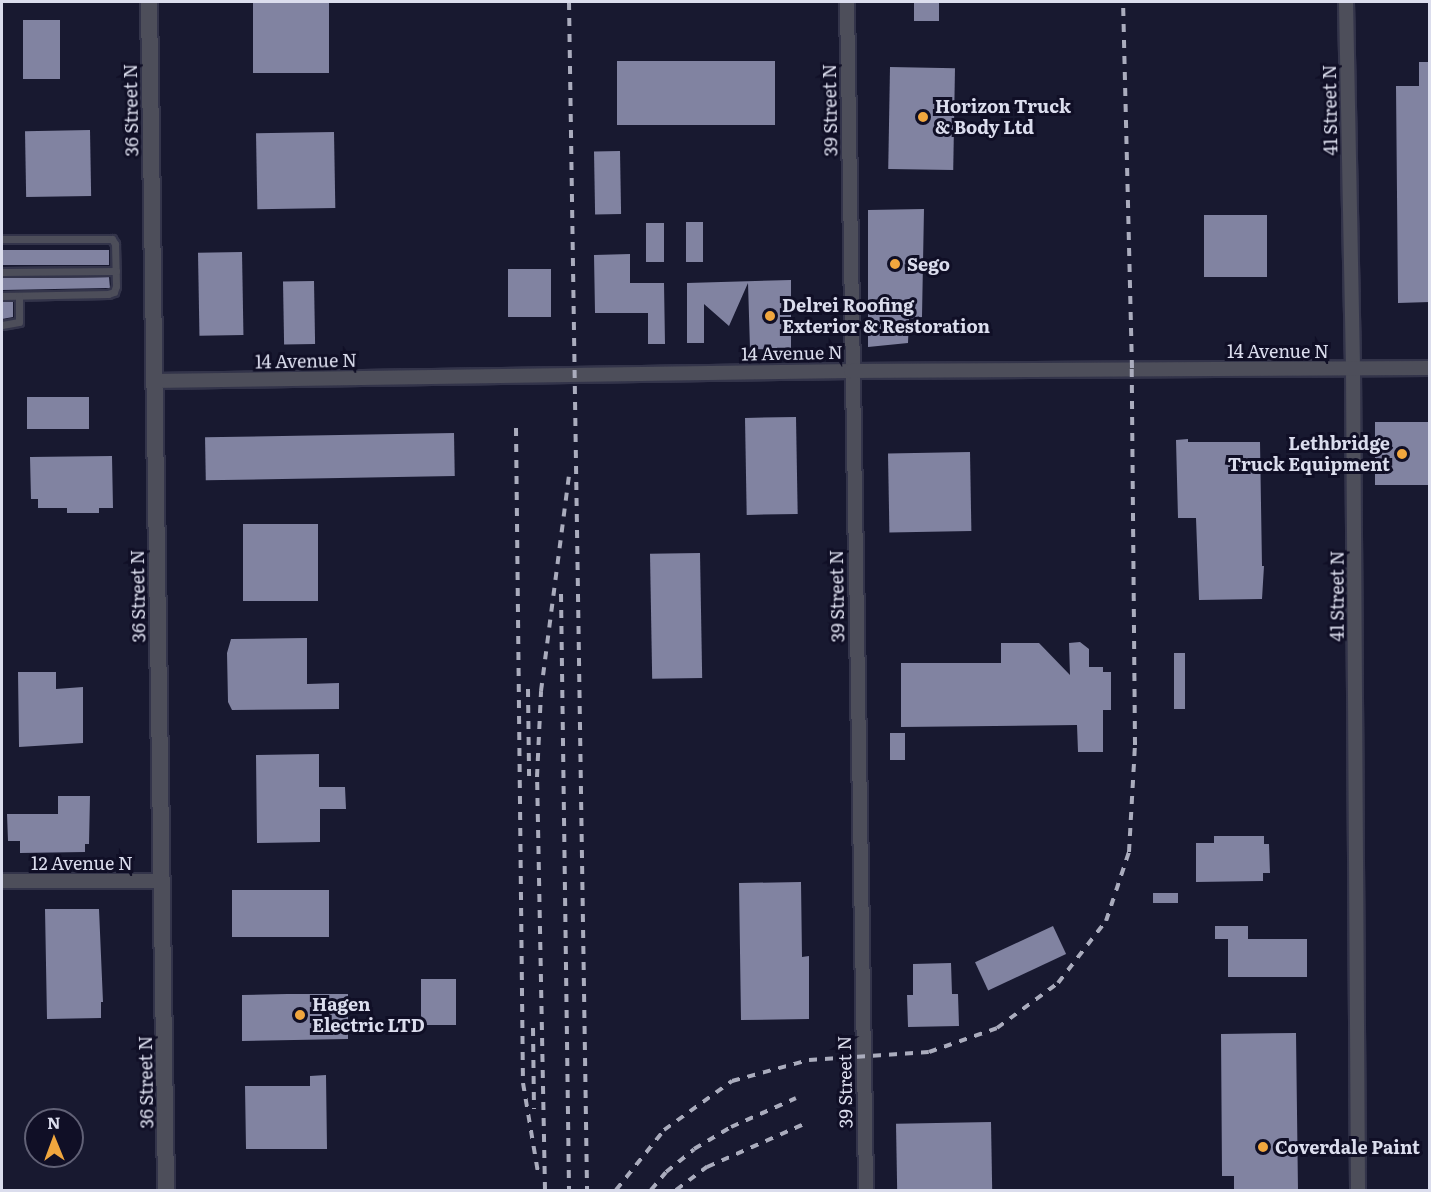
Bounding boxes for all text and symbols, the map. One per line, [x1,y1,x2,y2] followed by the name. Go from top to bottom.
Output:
[119,63,143,157] street label: 36 Street N
[818,63,842,157] street label: 39 Street N
[1318,64,1342,156] street label: 41 Street N
[935,96,1071,138] place label: Horizon Truck & Body Ltd
[916,110,930,124] marker: Horizon Truck & Body Ltd
[907,253,950,275] place label: Sego
[888,257,902,271] marker: Sego
[782,295,990,338] place label: Delrei Roofing Exterior & Restoration
[763,309,777,323] marker: Delrei Roofing Exterior & Restoration
[1227,340,1329,362] street label: 14 Avenue N
[741,341,843,365] street label: 14 Avenue N
[255,349,357,373] street label: 14 Avenue N
[1228,433,1390,476] place label: Lethbridge Truck Equipment
[1395,447,1409,461] marker: Lethbridge Truck Equipment
[126,549,150,643] street label: 36 Street N
[825,549,849,643] street label: 39 Street N
[1326,551,1348,641] street label: 41 Street N
[31,852,133,874] street label: 12 Avenue N
[312,994,425,1036] place label: Hagen Electric LTD
[293,1008,307,1022] marker: Hagen Electric LTD
[134,1035,158,1129] street label: 36 Street N
[833,1035,857,1129] street label: 39 Street N
[24,1108,84,1168] north arrow
[47,1110,61,1134] text: N
[1275,1136,1420,1158] place label: Coverdale Paint
[1256,1140,1270,1154] marker: Coverdale Paint

